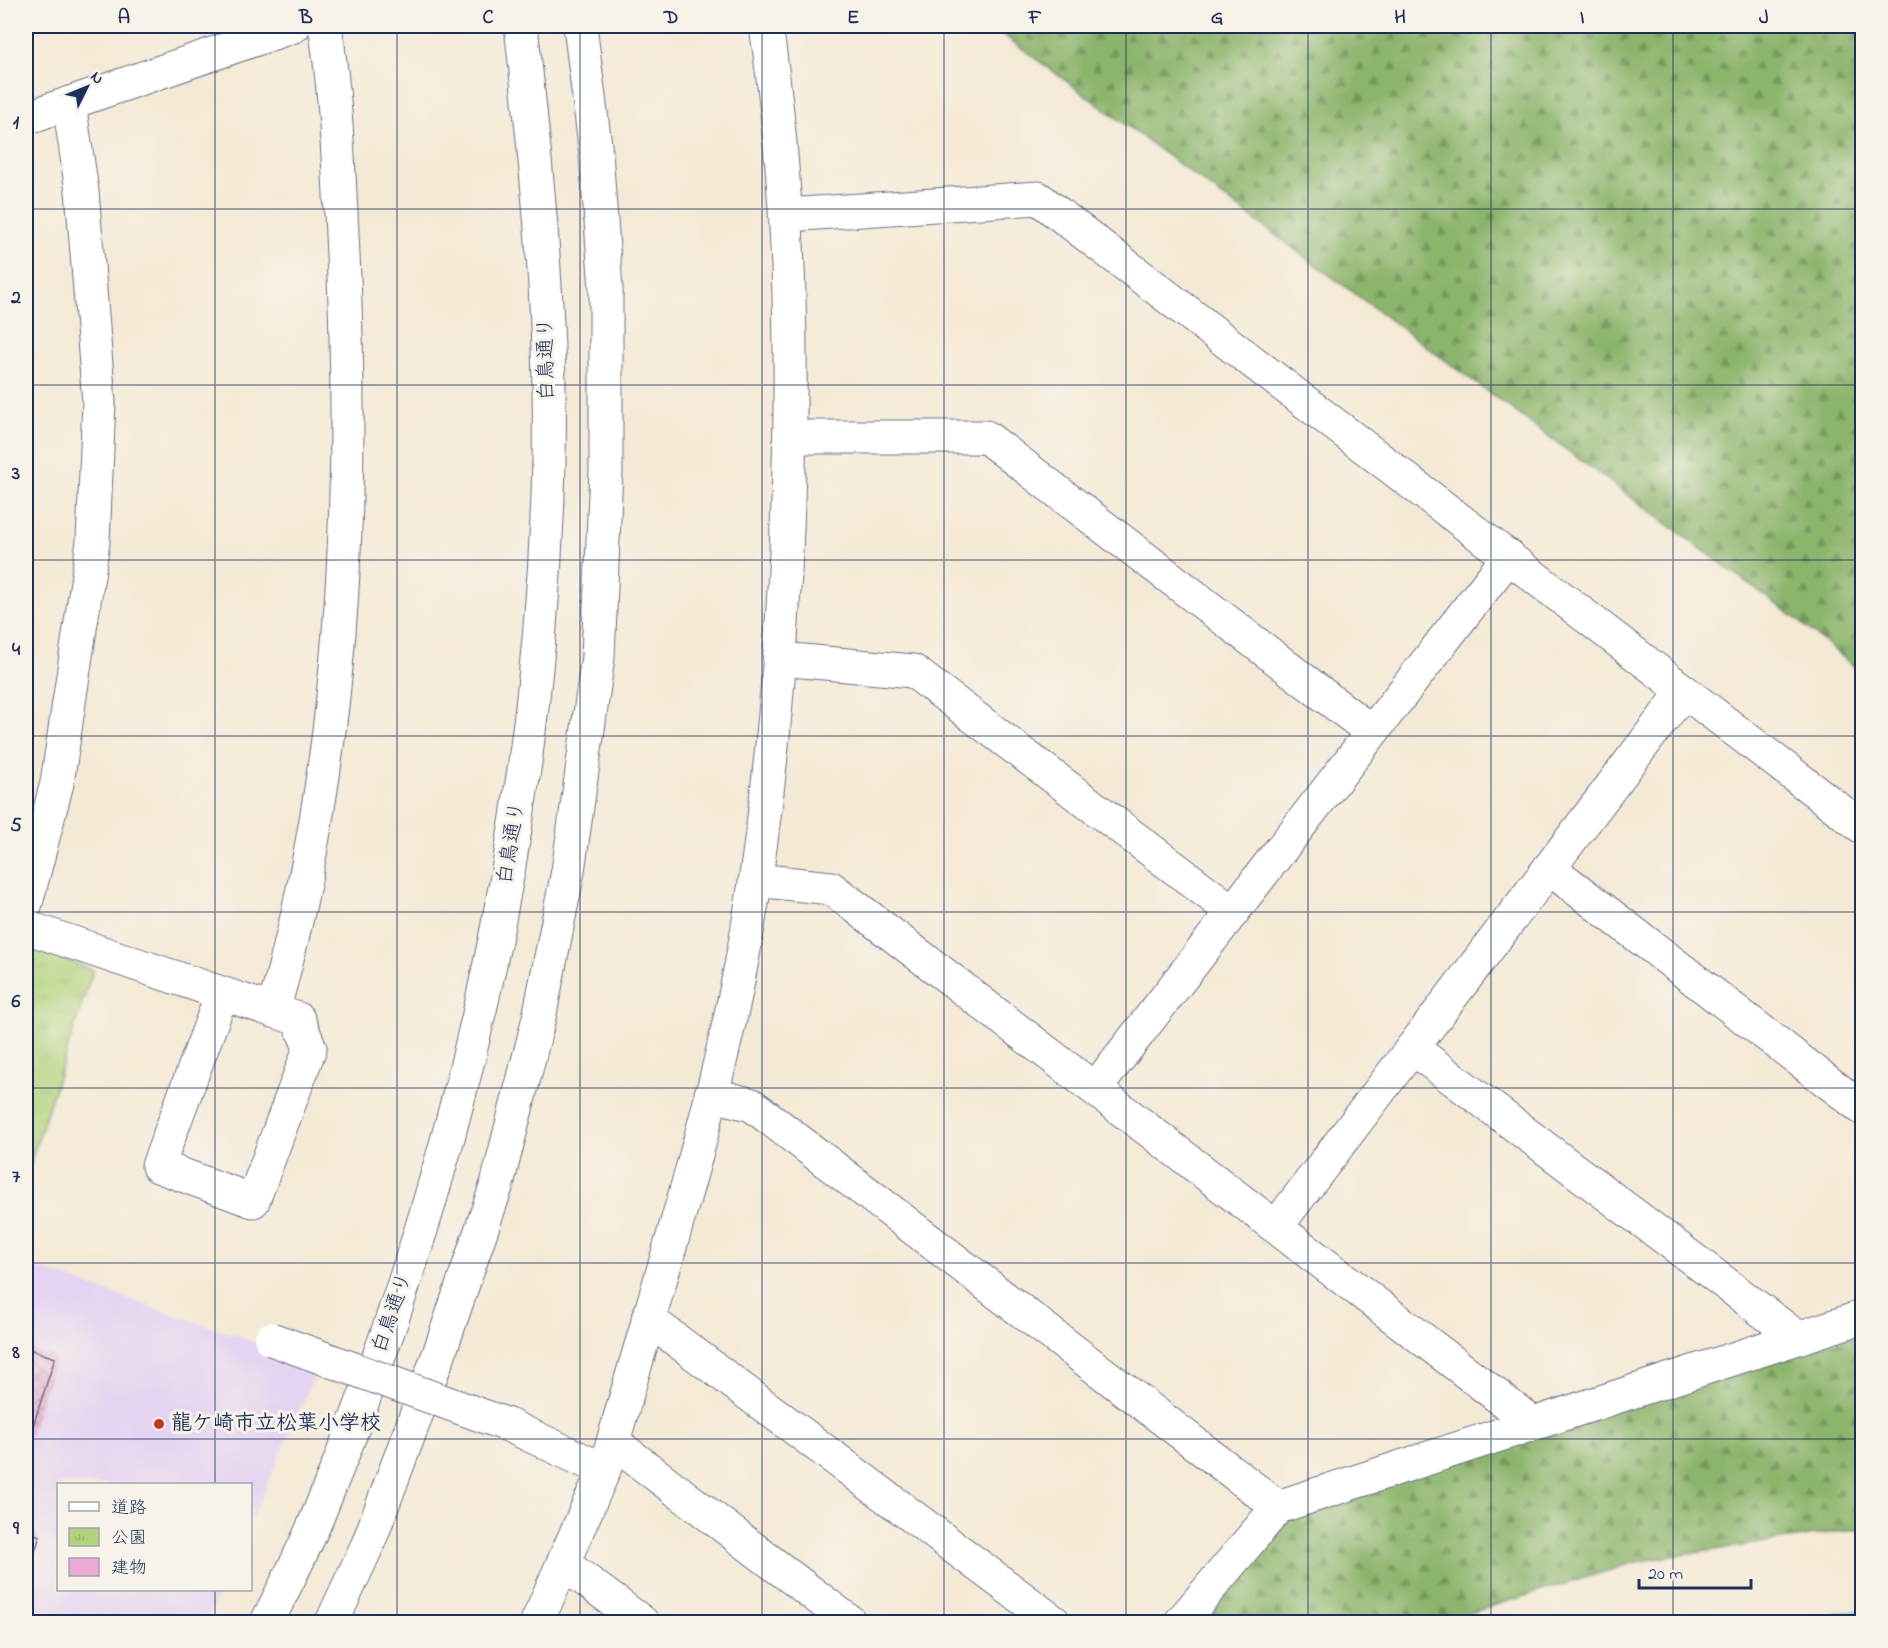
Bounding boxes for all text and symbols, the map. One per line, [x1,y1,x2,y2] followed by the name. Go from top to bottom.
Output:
[118,4,130,33] text: A
[298,4,313,33] text: B
[483,4,494,33] text: C
[663,4,678,33] text: D
[847,4,859,33] text: E
[1028,4,1042,33] text: F
[1211,4,1224,33] text: G
[1394,4,1406,33] text: H
[1580,4,1585,33] text: I
[1759,4,1769,33] text: J
[57,57,117,117] north arrow
[84,66,109,90] text: N
[13,109,20,138] text: 1
[10,284,21,313] text: 2
[531,317,563,401] street label: 白鳥通り
[11,460,20,489] text: 3
[12,636,21,665] text: 4
[491,799,533,887] street label: 白鳥通り
[10,812,22,841] text: 5
[12,988,21,1017] text: 6
[12,1163,21,1192] text: 7
[365,1268,421,1358] street label: 白鳥通り
[11,1339,20,1368] text: 8
[171,1409,381,1439] place label: 龍ケ崎市立松葉小学校
[152,1417,166,1431] marker: 龍ケ崎市立松葉小学校
[57,1483,252,1591] legend
[111,1496,147,1522] text: 道路
[12,1515,20,1544] text: 9
[111,1526,147,1552] text: 公園
[1639,1552,1752,1590] scale bar
[111,1556,147,1582] text: 建物
[1648,1562,1683,1588] text: 20 m

